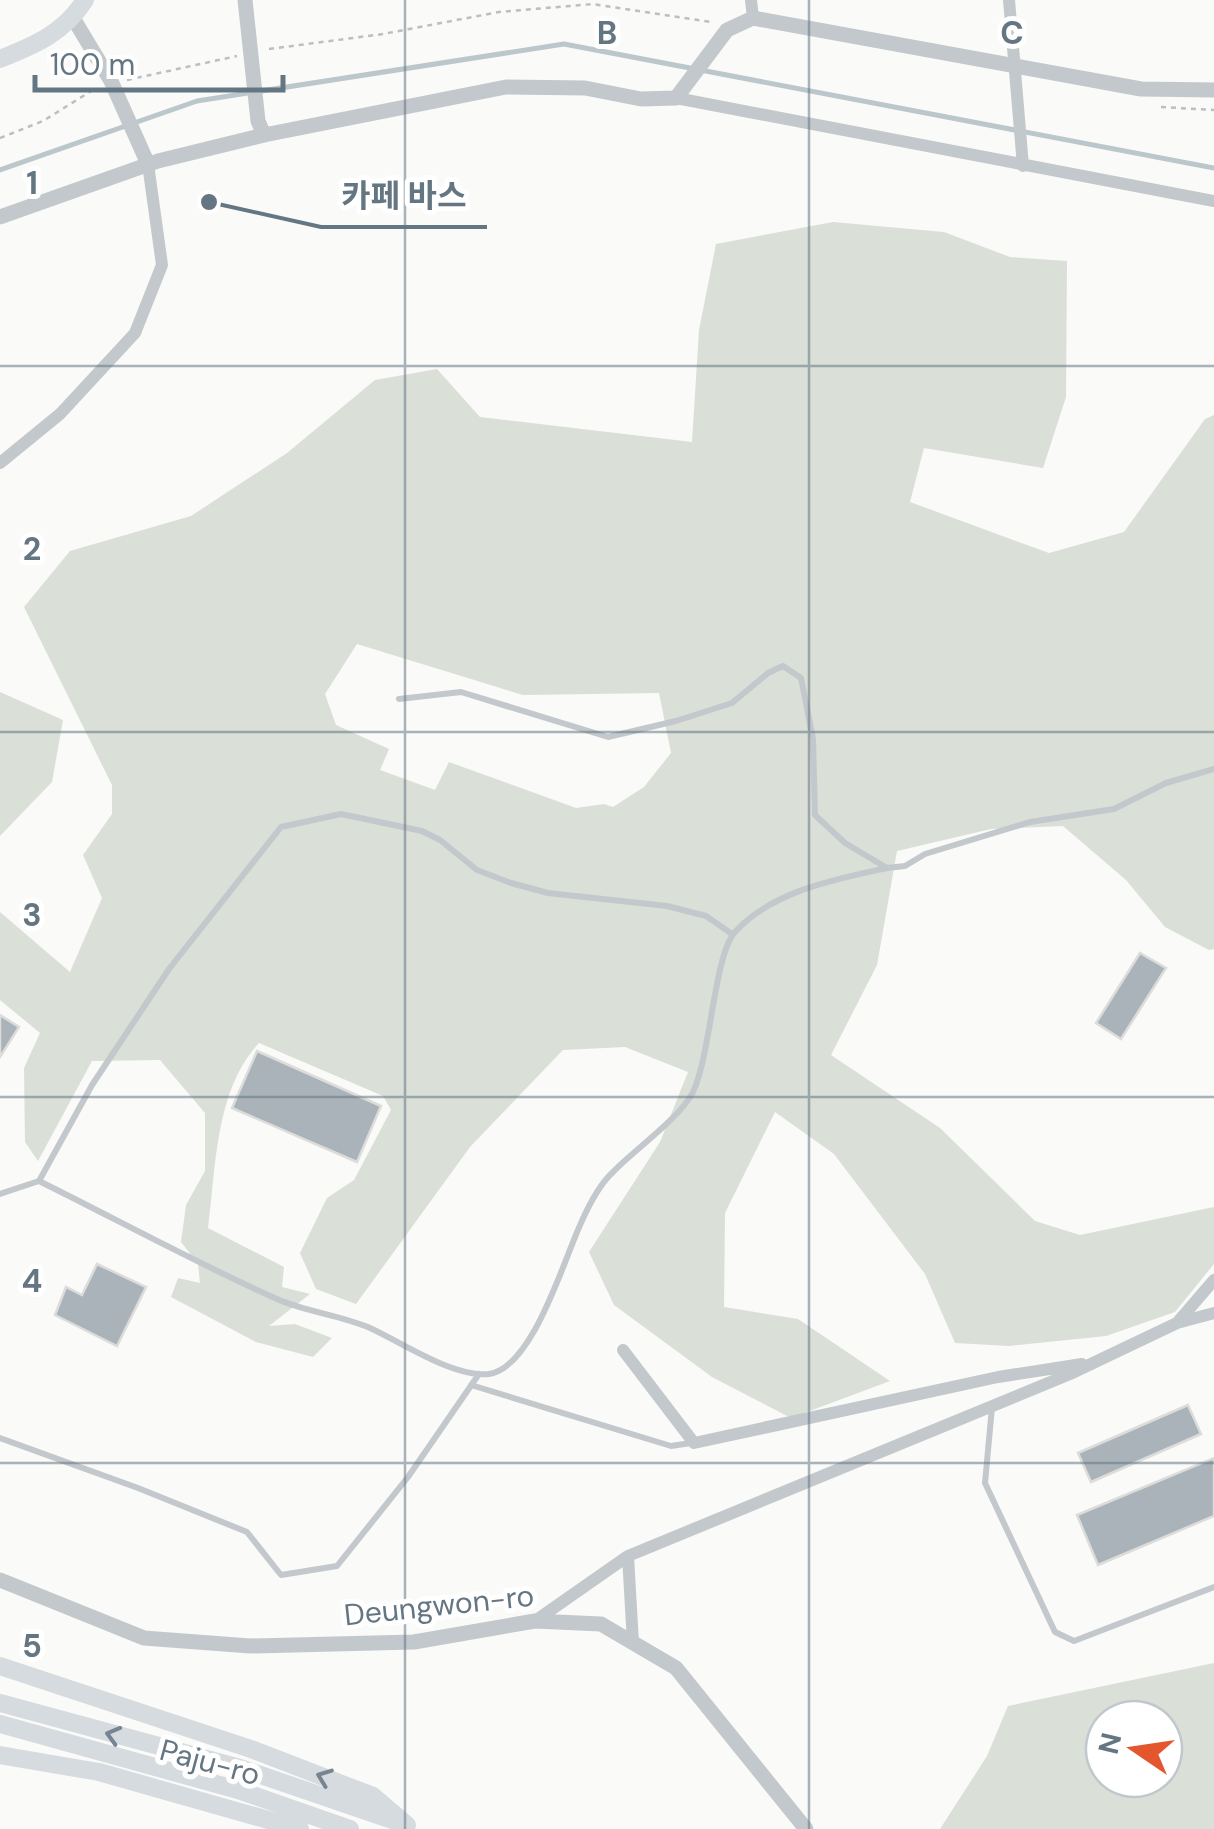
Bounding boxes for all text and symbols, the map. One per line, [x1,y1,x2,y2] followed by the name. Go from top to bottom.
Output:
[597,12,617,54] text: B
[1000,12,1024,54] text: C
[35,30,282,92] scale bar
[50,45,135,84] text: 100 m
[26,162,38,204] text: 1
[321,165,487,227] callout: 카페 바스
[341,175,467,217] text: 카페 바스
[23,528,41,570] text: 2
[22,894,42,936] text: 3
[22,1260,42,1302] text: 4
[342,1576,536,1634] street label: Deungwon-ro
[22,1625,42,1667] text: 5
[1084,1699,1184,1799] north arrow
[105,1726,122,1747] one-way arrow
[1090,1729,1130,1758] text: N
[156,1730,264,1794] street label: Paju-ro
[316,1769,333,1789] one-way arrow

